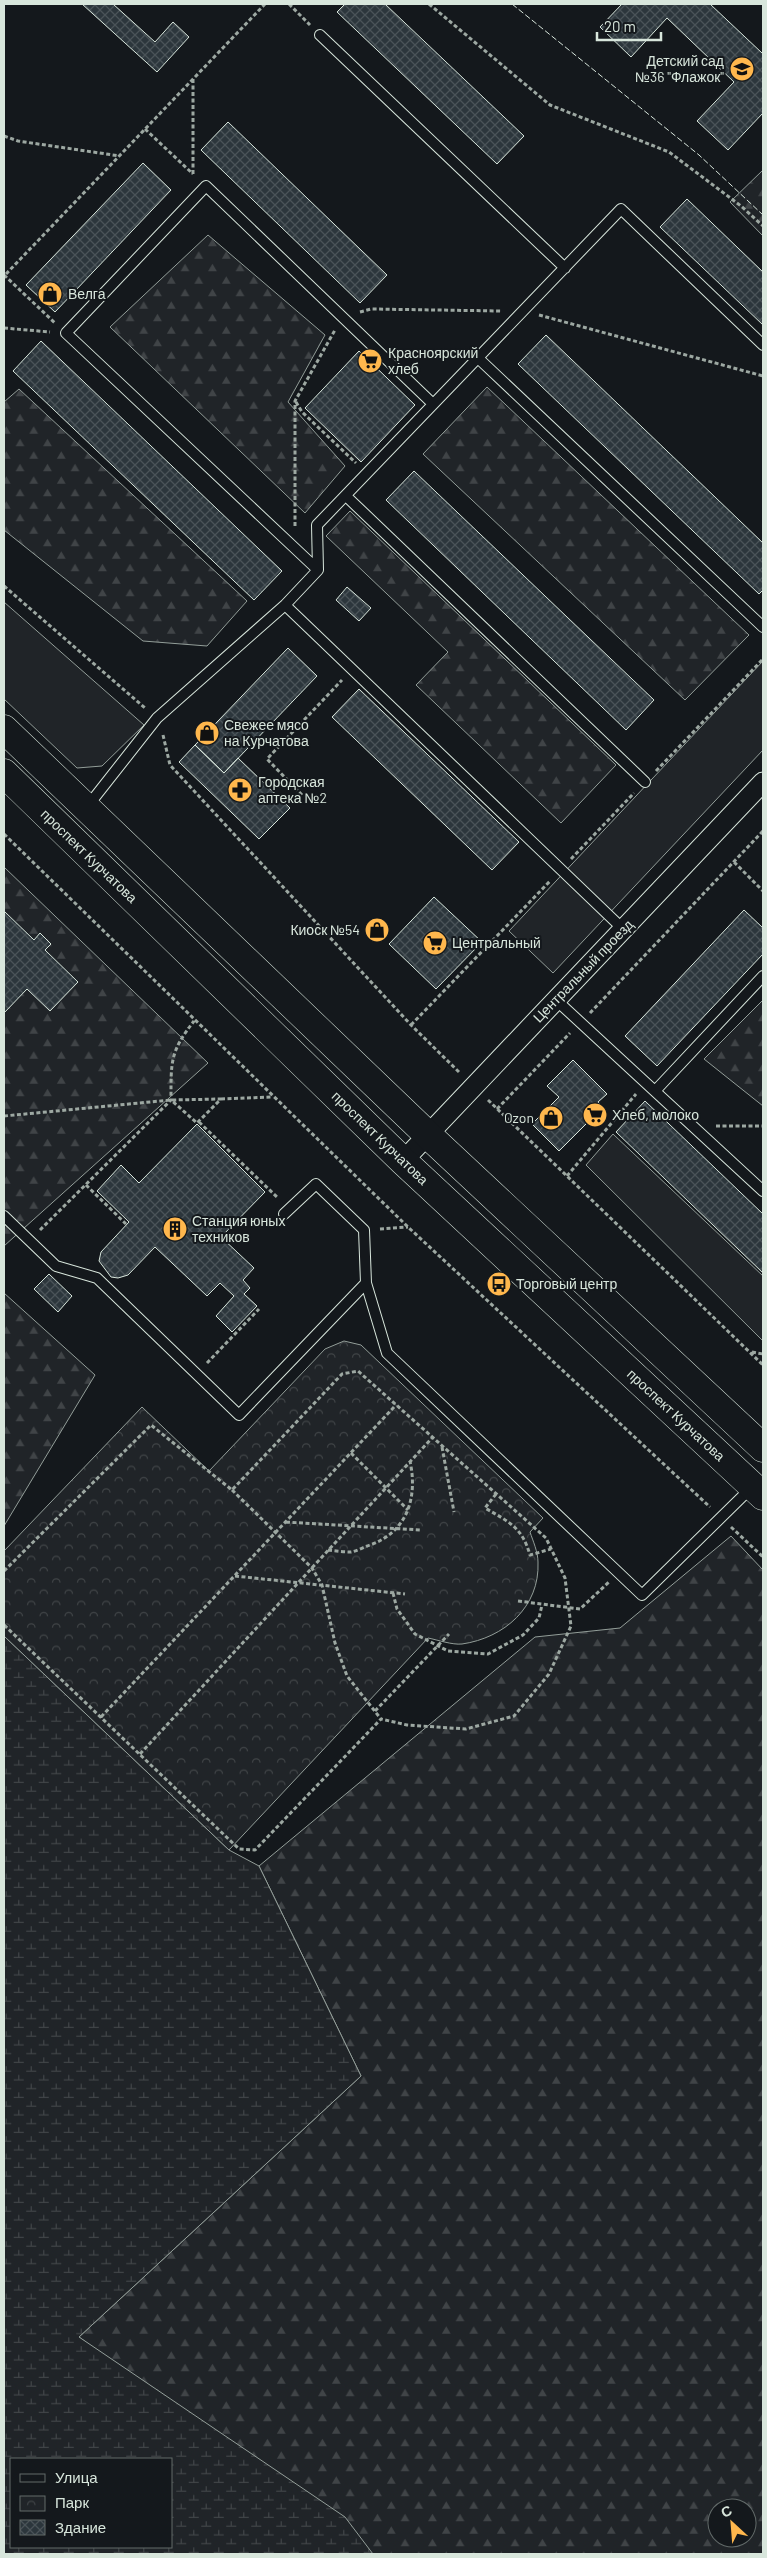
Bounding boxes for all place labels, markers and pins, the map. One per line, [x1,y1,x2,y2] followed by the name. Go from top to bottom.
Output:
[635,52,724,85] place label: Детский сад №36 "Флажок"
[729,56,755,82] school or university icon: Детский сад №36 "Флажок"
[37,281,63,307] shop icon: Велга
[68,285,106,302] place label: Велга
[388,344,478,377] place label: Красноярский хлеб
[357,348,383,374] supermarket icon: Красноярский хлеб
[224,716,309,749] place label: Свежее мясо на Курчатова
[194,720,220,746] shop icon: Свежее мясо на Курчатова
[258,773,327,806] place label: Городская аптека №2
[227,777,253,803] pharmacy icon: Городская аптека №2
[364,917,390,943] shop icon: Киоск №54
[290,921,360,938] place label: Киоск №54
[422,930,448,956] supermarket icon: Центральный
[452,934,541,951] place label: Центральный
[582,1102,608,1128] supermarket icon: Хлеб, молоко
[538,1105,564,1131] shop icon: Ozon
[612,1106,699,1123] place label: Хлеб, молоко
[504,1109,534,1126] place label: Ozon
[192,1212,285,1245] place label: Станция юных техников
[162,1216,188,1242] building icon: Станция юных техников
[486,1271,512,1297] bus stop icon: Торговый центр
[516,1275,618,1292] place label: Торговый центр

